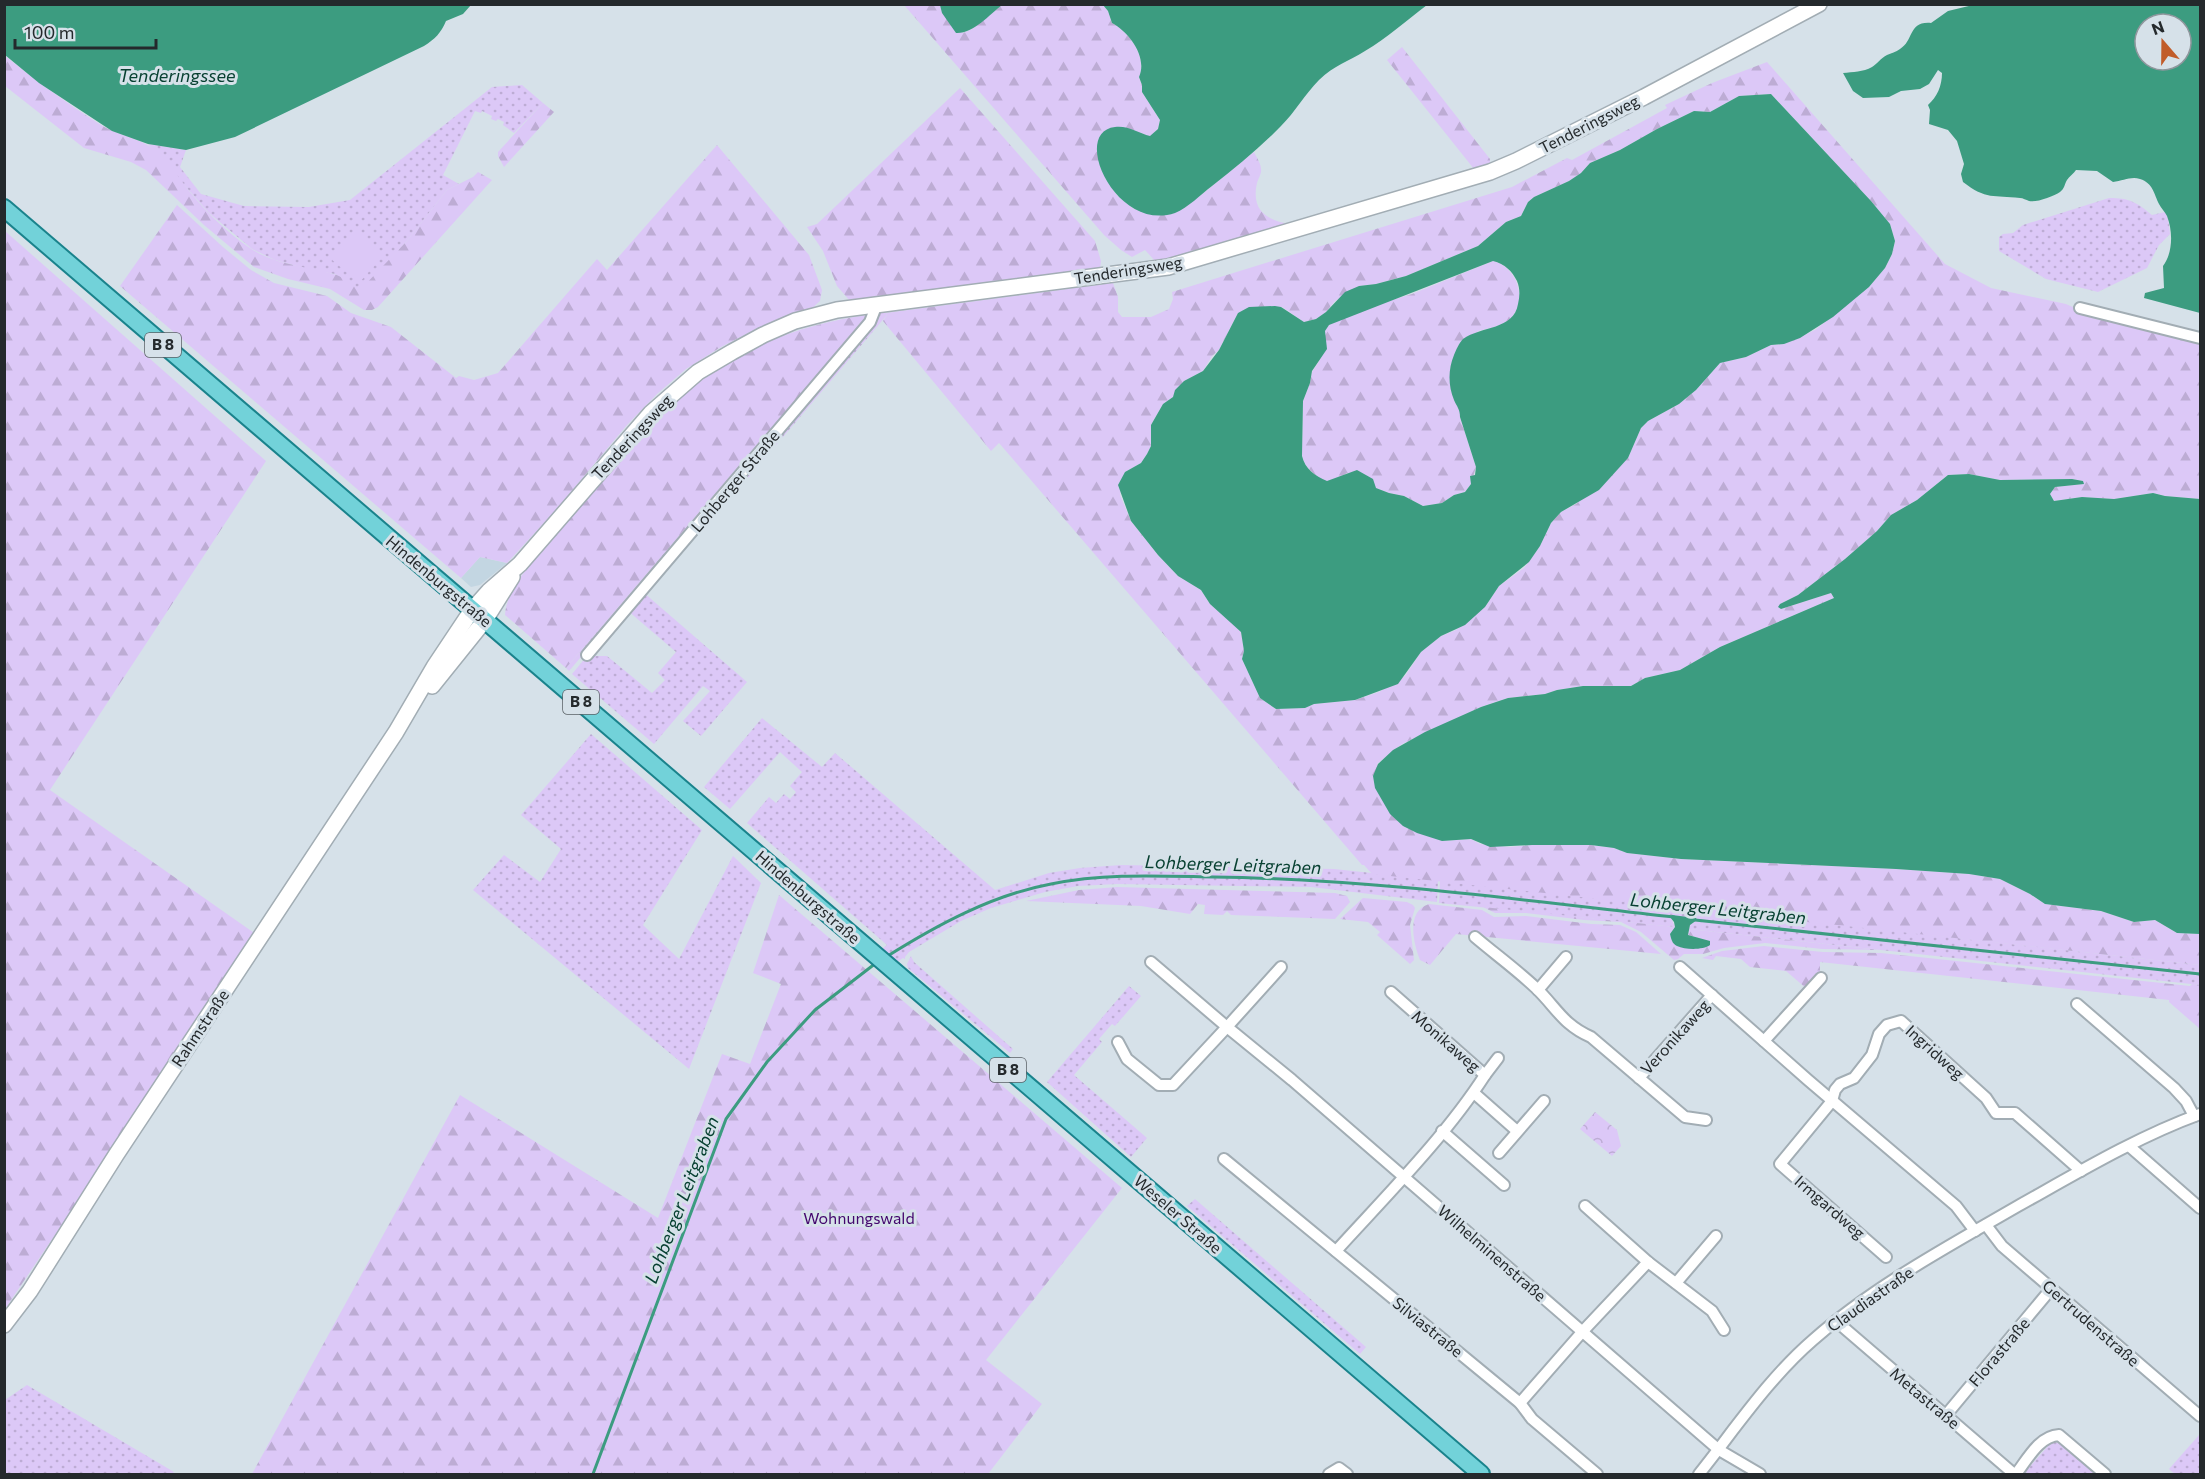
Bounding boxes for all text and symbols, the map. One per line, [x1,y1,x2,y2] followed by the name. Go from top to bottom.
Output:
[15,12,156,50] scale bar
[2133,12,2193,72] north arrow
[2149,16,2167,38] text: N
[24,21,74,43] text: 100 m
[118,64,236,86] water label: Tenderingssee
[1536,90,1642,157] street label: Tenderingsweg
[1072,252,1184,287] street label: Tenderingsweg
[145,333,181,357] road number: B 8
[587,390,676,483] street label: Tenderingsweg
[686,426,783,535] street label: Lohberger Straße
[383,531,496,630] street label: Hindenburgstraße
[563,690,599,714] road number: B 8
[752,846,864,947] street label: Hindenburgstraße
[1144,850,1322,878] water label: Lohberger Leitgraben
[1629,888,1807,928] water label: Lohberger Leitgraben
[167,986,232,1070] street label: Rahmstraße
[1636,995,1713,1078] street label: Veronikaweg
[1408,1006,1485,1076] street label: Monikaweg
[1902,1021,1969,1083] street label: Ingridweg
[990,1058,1026,1082] road number: B 8
[639,1113,723,1286] water label: Lohberger Leitgraben
[1131,1170,1226,1257] street label: Weseler Straße
[1791,1171,1870,1242] street label: Irmgardweg
[1434,1200,1550,1305] street label: Wilhelminenstraße
[803,1208,915,1227] park label: Wohnungswald
[1823,1262,1916,1335] street label: Claudiastraße
[2039,1275,2144,1370] street label: Gertrudenstraße
[1389,1293,1467,1361] street label: Silviastraße
[1964,1313,2033,1390] street label: Florastraße
[1887,1363,1964,1432] street label: Metastraße

